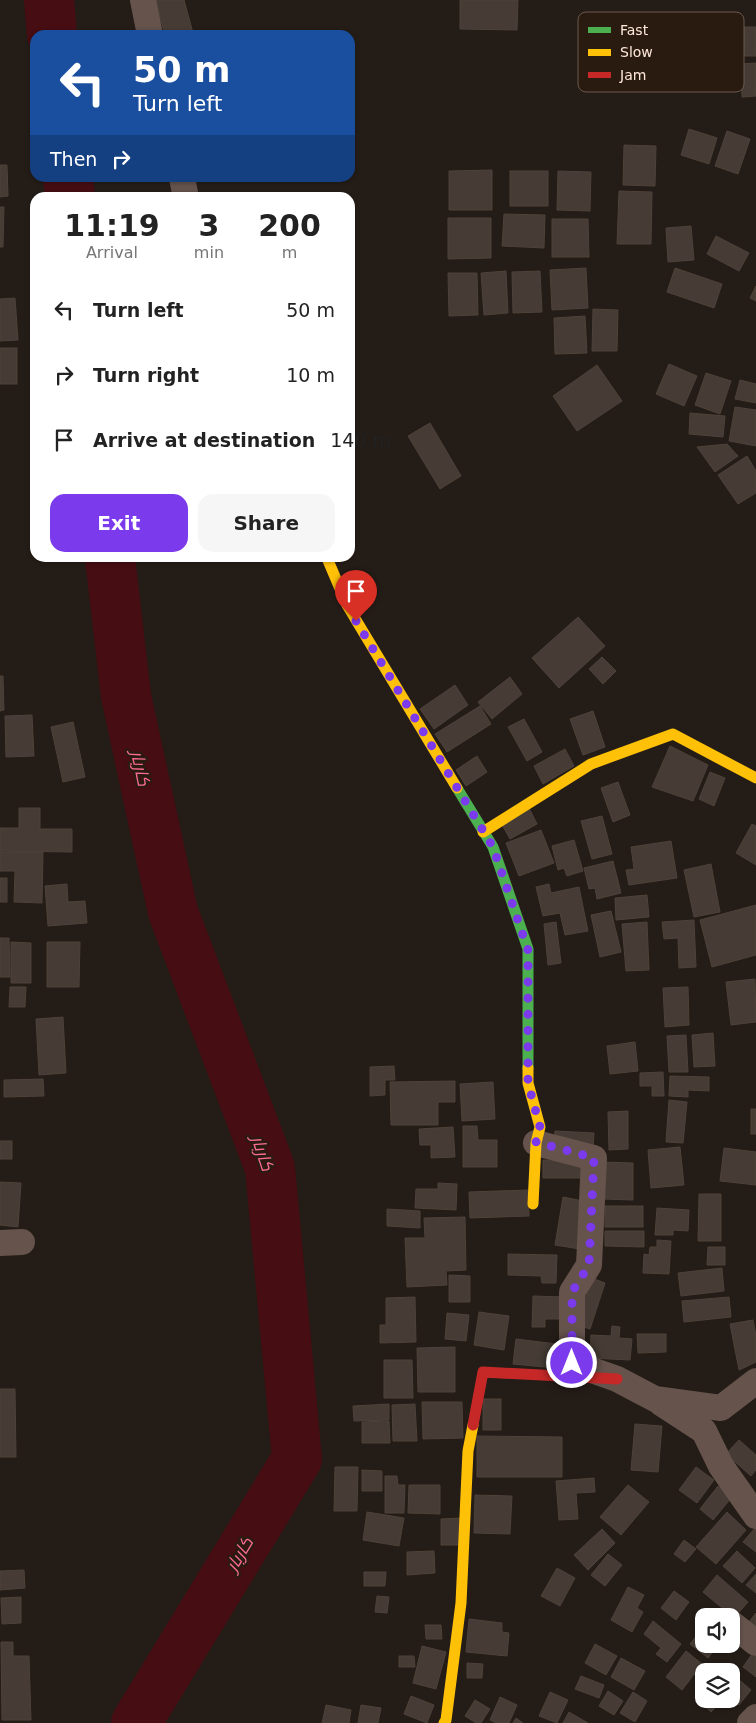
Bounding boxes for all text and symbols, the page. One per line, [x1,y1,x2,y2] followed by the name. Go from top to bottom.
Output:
[578,12,744,92] legend
[620,22,649,38] text: Fast
[620,44,653,60] text: Slow
[50,50,115,115] icon: left
[133,50,230,90] text: 50 m
[619,67,646,83] text: Jam
[133,91,222,116] text: Turn left
[107,145,135,173] icon: right
[50,148,97,170] text: Then
[64,208,160,243] text: 11:19
[198,208,219,243] text: 3
[258,208,321,243] text: 200
[86,243,138,262] text: Arrival
[194,243,224,262] text: min
[282,243,297,262] text: m
[50,296,78,324] icon: left
[93,299,184,321] text: Turn left
[286,299,335,321] text: 50 m
[50,361,78,389] icon: right
[93,364,199,386] text: Turn right
[286,364,335,386] text: 10 m
[50,426,78,454] icon: arrive
[93,429,315,451] text: Arrive at destination
[330,429,391,451] text: 140 m
[50,494,188,552] button: Exit
[198,494,335,552] button: Share
[335,570,377,621] pin
[342,577,370,605] icon: arrive
[127,746,155,789] water label: کاربار
[247,1131,279,1174] water label: کاربار
[545,1336,597,1388] position arrow
[220,1532,258,1577] water label: کاربار
[695,1608,740,1708] map controls
[695,1608,740,1653] button: sound
[695,1663,740,1708] button: layers

